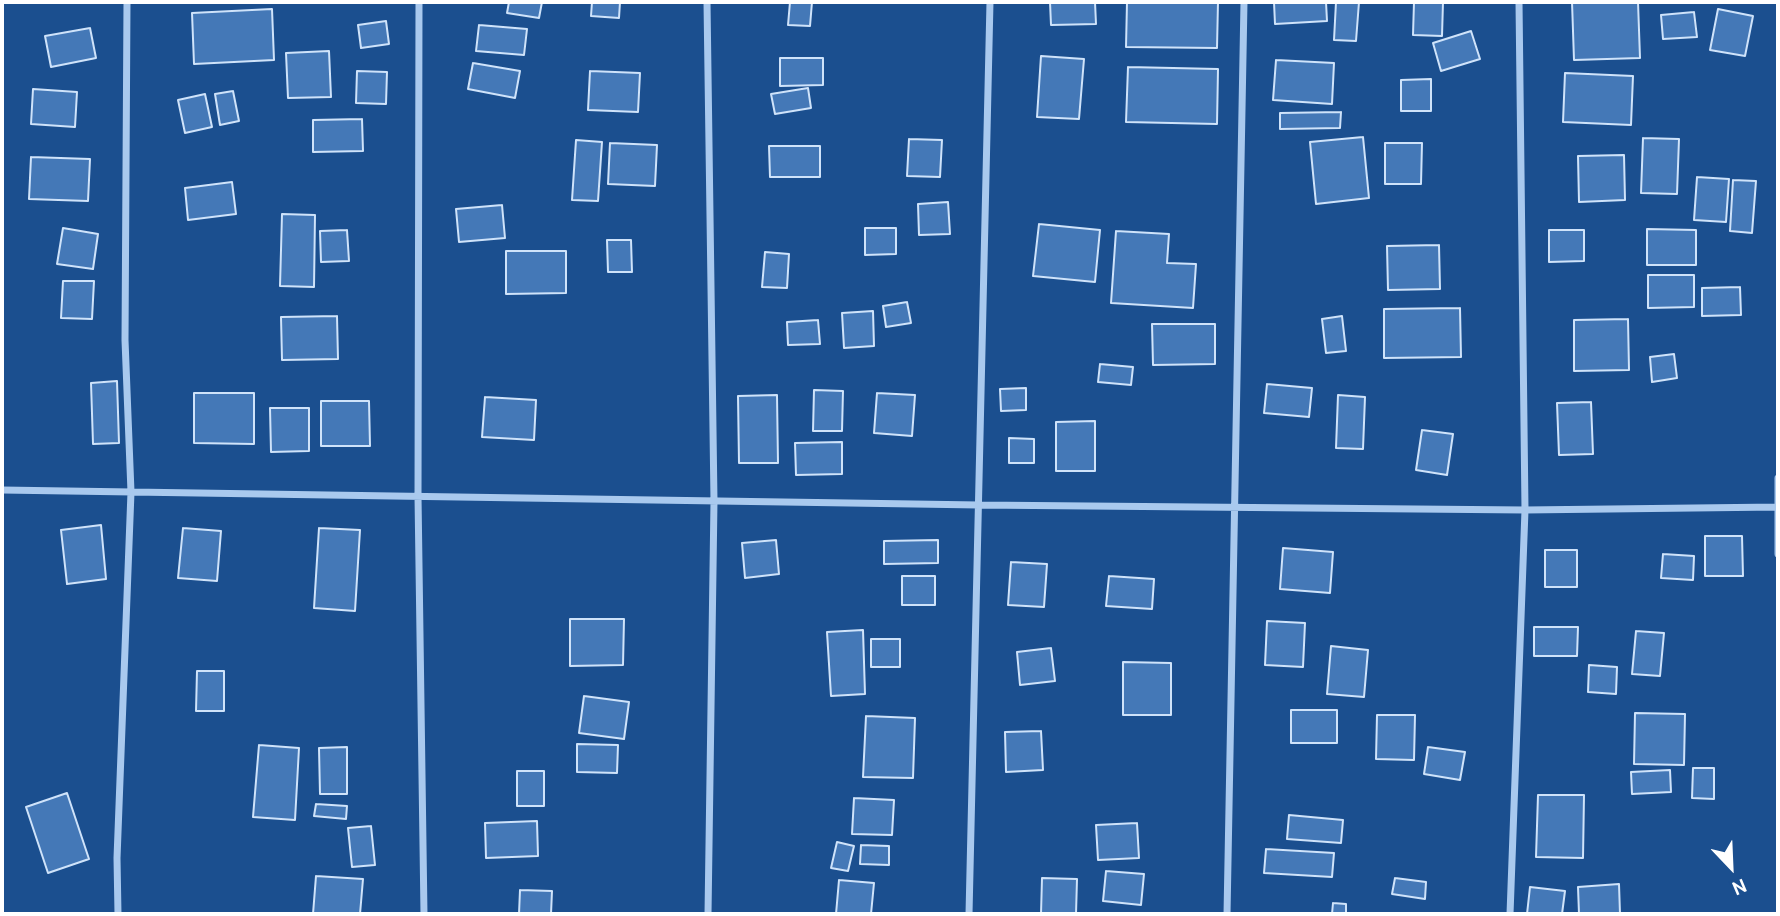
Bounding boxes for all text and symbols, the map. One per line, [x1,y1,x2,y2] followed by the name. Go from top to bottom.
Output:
[1696,832,1766,902] north arrow
[1729,874,1750,900] text: N

